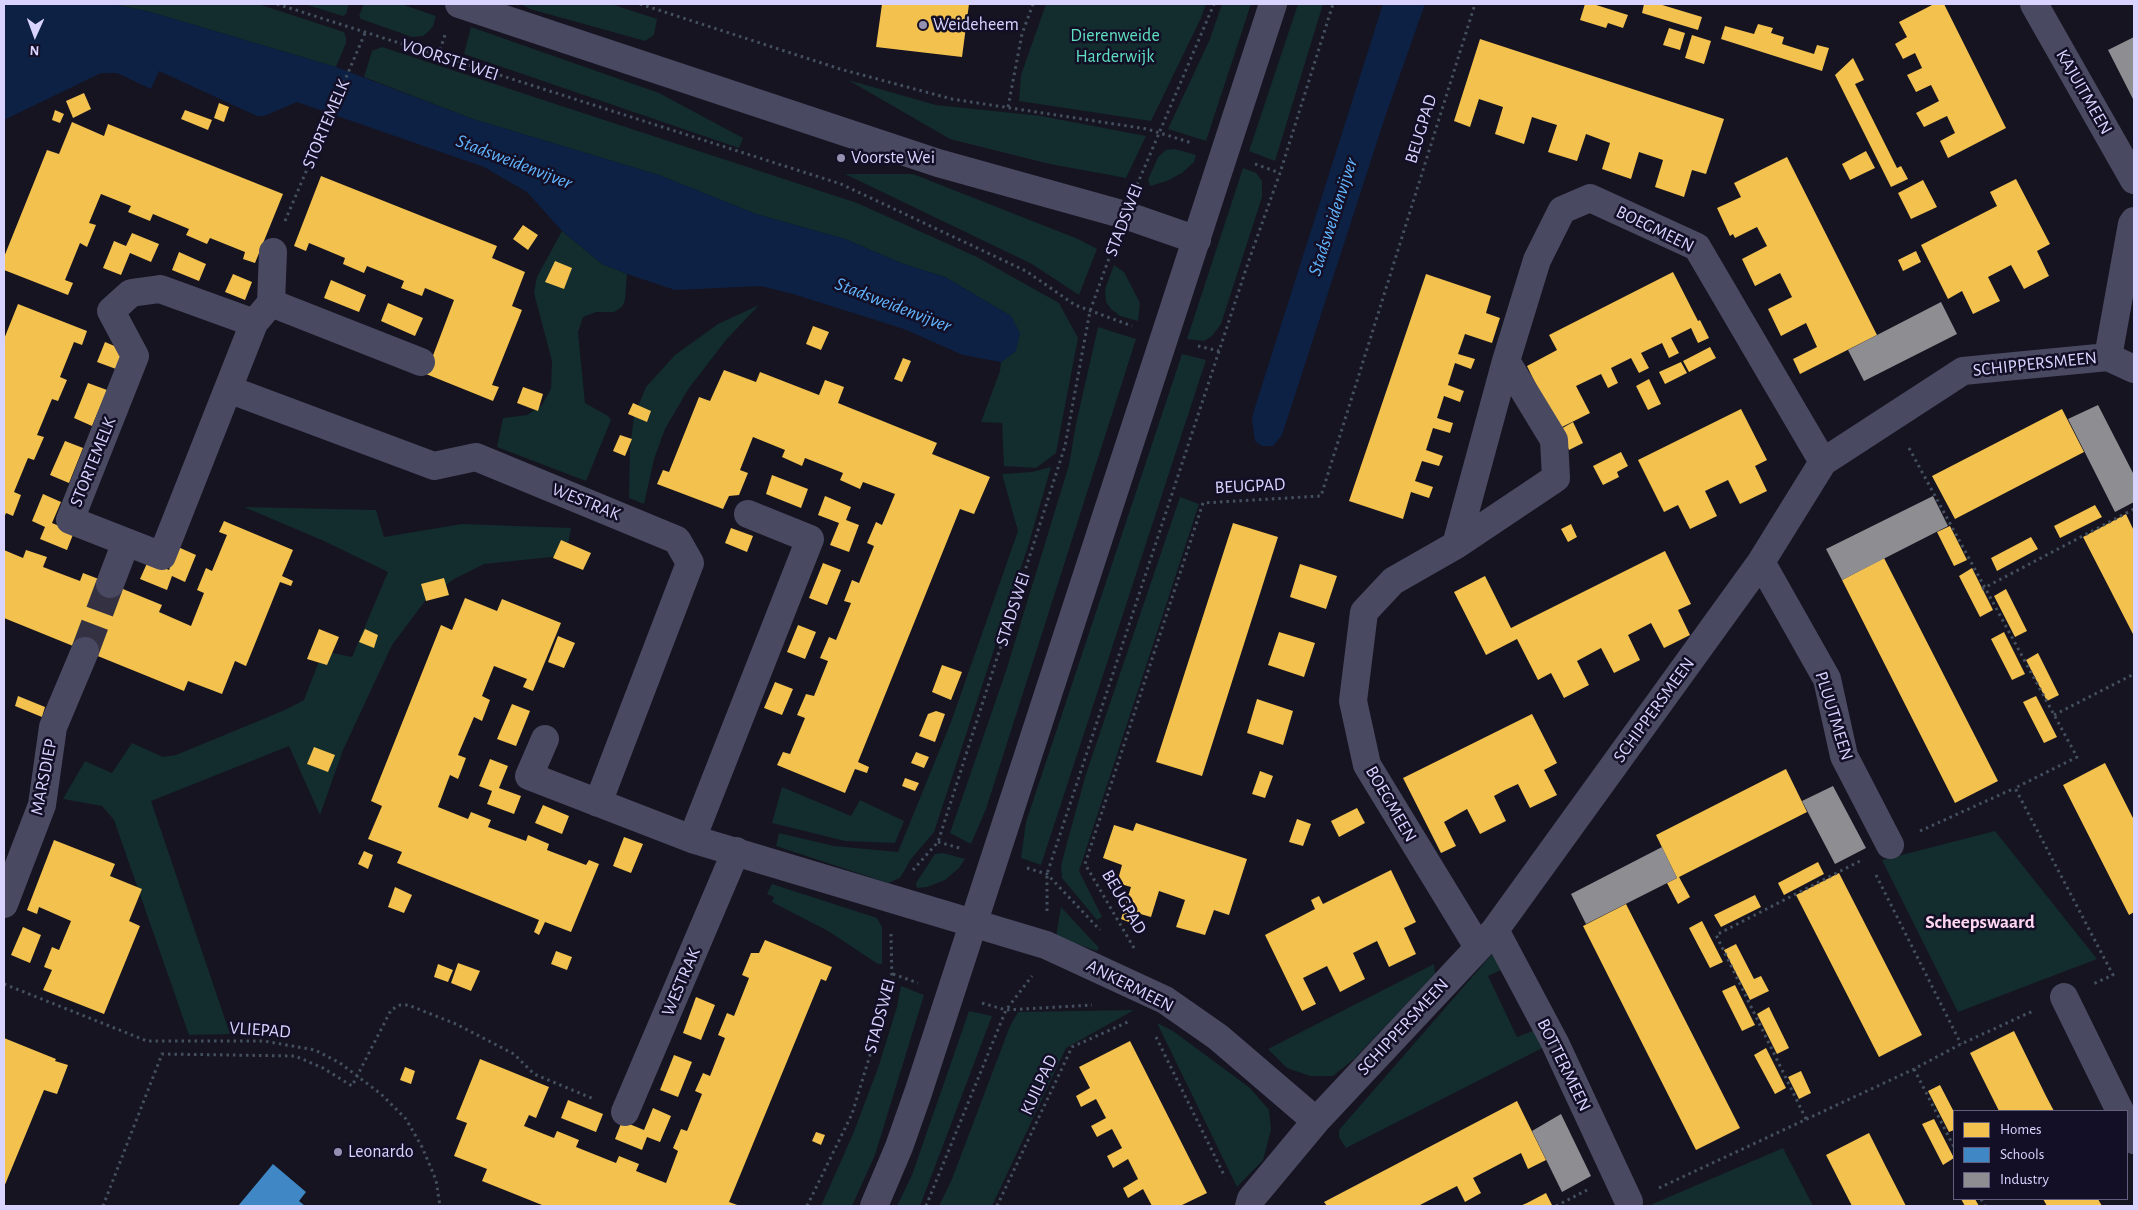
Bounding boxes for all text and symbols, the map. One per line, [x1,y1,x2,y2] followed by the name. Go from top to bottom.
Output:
[10,10,60,60] north arrow
[933,14,1019,36] place label: Weideheem
[917,19,929,31] marker: Weideheem
[1070,25,1160,68] park label: Dierenweide Harderwijk
[399,34,501,86] street label: VOORSTE WEI
[29,43,40,57] text: N
[2051,46,2117,138] street label: KAJUITMEEN
[298,76,354,172] street label: STORTEMELK
[1400,92,1442,166] street label: BEUGPAD
[453,129,575,195] water label: Stadsweidenvijver
[851,147,935,169] place label: Voorste Wei
[835,152,847,164] marker: Voorste Wei
[1303,155,1363,279] water label: Stadsweidenvijver
[1100,181,1148,259] street label: STADSWEI
[1612,201,1698,257] street label: BOEGMEEN
[832,272,954,338] water label: Stadsweidenvijver
[1972,347,2098,381] street label: SCHIPPERSMEEN
[65,414,121,510] street label: STORTEMELK
[1214,473,1286,499] street label: BEUGPAD
[549,478,623,526] street label: WESTRAK
[991,569,1035,649] street label: STADSWEI
[1609,653,1699,767] street label: SCHIPPERSMEEN
[1810,669,1858,763] street label: PLUUTMEEN
[26,737,62,817] street label: MARSDIEP
[1361,762,1421,846] street label: BOEGMEEN
[1097,866,1151,938] street label: BEUGPAD
[1925,911,2035,933] district label: Scheepswaard
[657,945,705,1019] street label: WESTRAK
[1083,955,1177,1017] street label: ANKERMEEN
[1353,974,1453,1080] street label: SCHIPPERSMEEN
[860,976,900,1056] street label: STADSWEI
[1532,1015,1596,1115] street label: BOTTERMEEN
[229,1017,291,1043] street label: VLIEPAD
[1016,1051,1062,1119] street label: KUILPAD
[1953,1110,2128,1200] legend
[2000,1122,2042,1137] text: Homes
[348,1141,414,1163] place label: Leonardo
[332,1146,344,1158] marker: Leonardo
[2000,1147,2044,1162] text: Schools
[2000,1172,2049,1187] text: Industry

